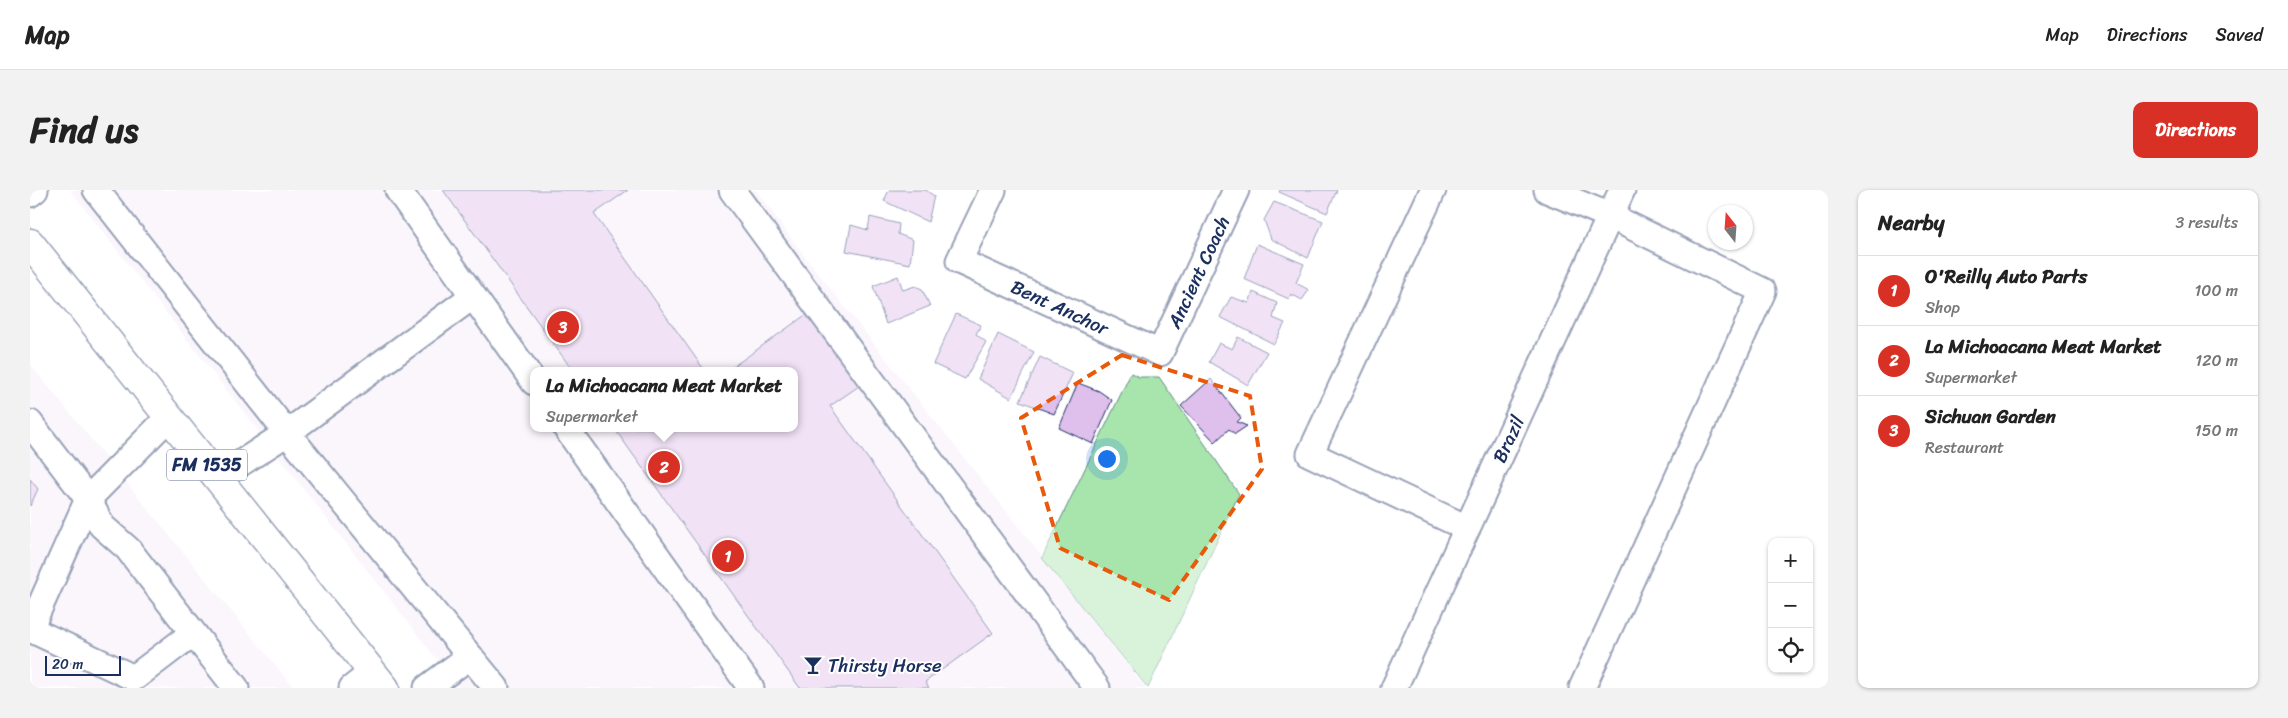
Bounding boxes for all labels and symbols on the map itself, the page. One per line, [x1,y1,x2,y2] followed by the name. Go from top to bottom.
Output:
[1708,205,1753,250] north arrow
[1158,210,1239,335] street label: Ancient Coach
[1005,270,1115,345] street label: Bent Anchor
[547,308,579,346] pin: 3
[1483,410,1534,468] street label: Brazil
[1094,446,1120,472] your location
[648,448,680,486] pin: 2
[167,450,247,480] road number: FM 1535
[712,537,744,575] pin: 1
[828,649,942,682] place label: Thirsty Horse
[45,653,121,676] scale bar
[802,654,824,676] bar icon: Thirsty Horse

